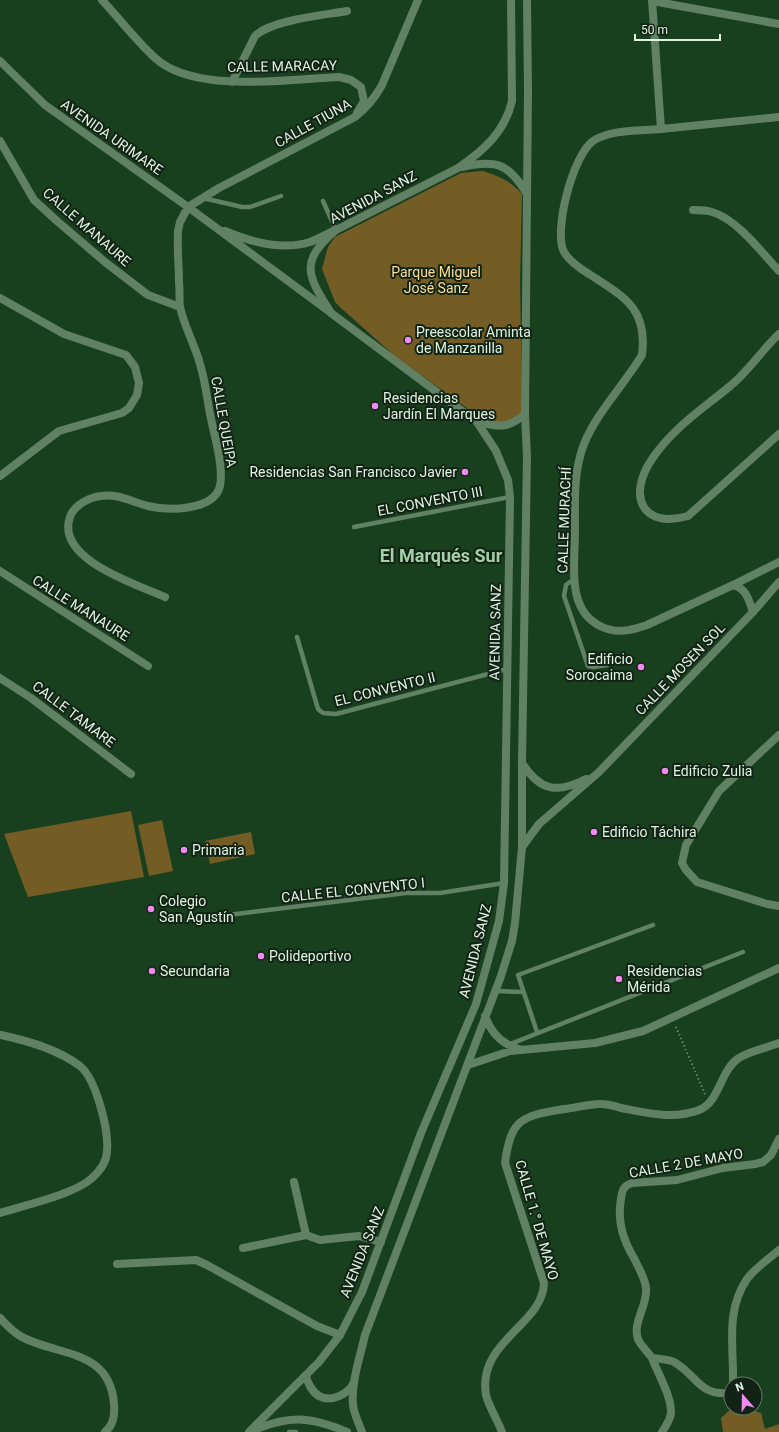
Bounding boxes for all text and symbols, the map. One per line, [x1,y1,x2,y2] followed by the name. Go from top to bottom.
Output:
[635,16,720,42] scale bar
[641,23,668,37] text: 50 m
[227,57,338,75] street label: CALLE MARACAY
[272,95,354,151] street label: CALLE TIUNA
[58,96,166,178] street label: AVENIDA URIMARE
[327,167,419,227] street label: AVENIDA SANZ
[40,185,134,269] street label: CALLE MANAURE
[391,264,481,296] park label: Parque Miguel José Sanz
[416,324,531,356] place label: Preescolar Aminta de Manzanilla
[403,335,413,345] marker: Preescolar Aminta de Manzanilla
[208,375,240,469] street label: CALLE QUEIPA
[383,390,495,422] place label: Residencias Jardín El Marques
[370,401,380,411] marker: Residencias Jardín El Marques
[249,464,457,480] place label: Residencias San Francisco Javier
[553,465,574,574] street label: CALLE MURACHÍ
[460,467,470,477] marker: Residencias San Francisco Javier
[376,483,484,519] street label: EL CONVENTO III
[380,545,503,566] district label: El Marqués Sur
[30,572,132,644] street label: CALLE MANAURE
[486,584,504,680] street label: AVENIDA SANZ
[632,619,728,718] street label: CALLE MOSEN SOL
[566,651,633,683] place label: Edificio Sorocaima
[636,662,646,672] marker: Edificio Sorocaima
[333,669,437,709] street label: EL CONVENTO II
[29,678,119,750] street label: CALLE TAMARE
[673,763,752,779] place label: Edificio Zulia
[660,766,670,776] marker: Edificio Zulia
[602,824,697,840] place label: Edificio Táchira
[589,827,599,837] marker: Edificio Táchira
[192,842,245,858] place label: Primaria
[179,845,189,855] marker: Primaria
[280,875,426,905] street label: CALLE EL CONVENTO I
[159,893,234,925] place label: Colegio San Agustín
[456,902,494,1000] street label: AVENIDA SANZ
[146,904,156,914] marker: Colegio San Agustín
[269,948,351,964] place label: Polideportivo
[256,951,266,961] marker: Polideportivo
[160,963,230,979] place label: Secundaria
[627,963,702,995] place label: Residencias Mérida
[147,966,157,976] marker: Secundaria
[614,974,624,984] marker: Residencias Mérida
[628,1145,744,1181] street label: CALLE 2 DE MAYO
[512,1158,562,1282] street label: CALLE 1.° DE MAYO
[336,1204,388,1300] street label: AVENIDA SANZ
[723,1376,763,1416] north arrow
[734,1380,746,1395] text: N

